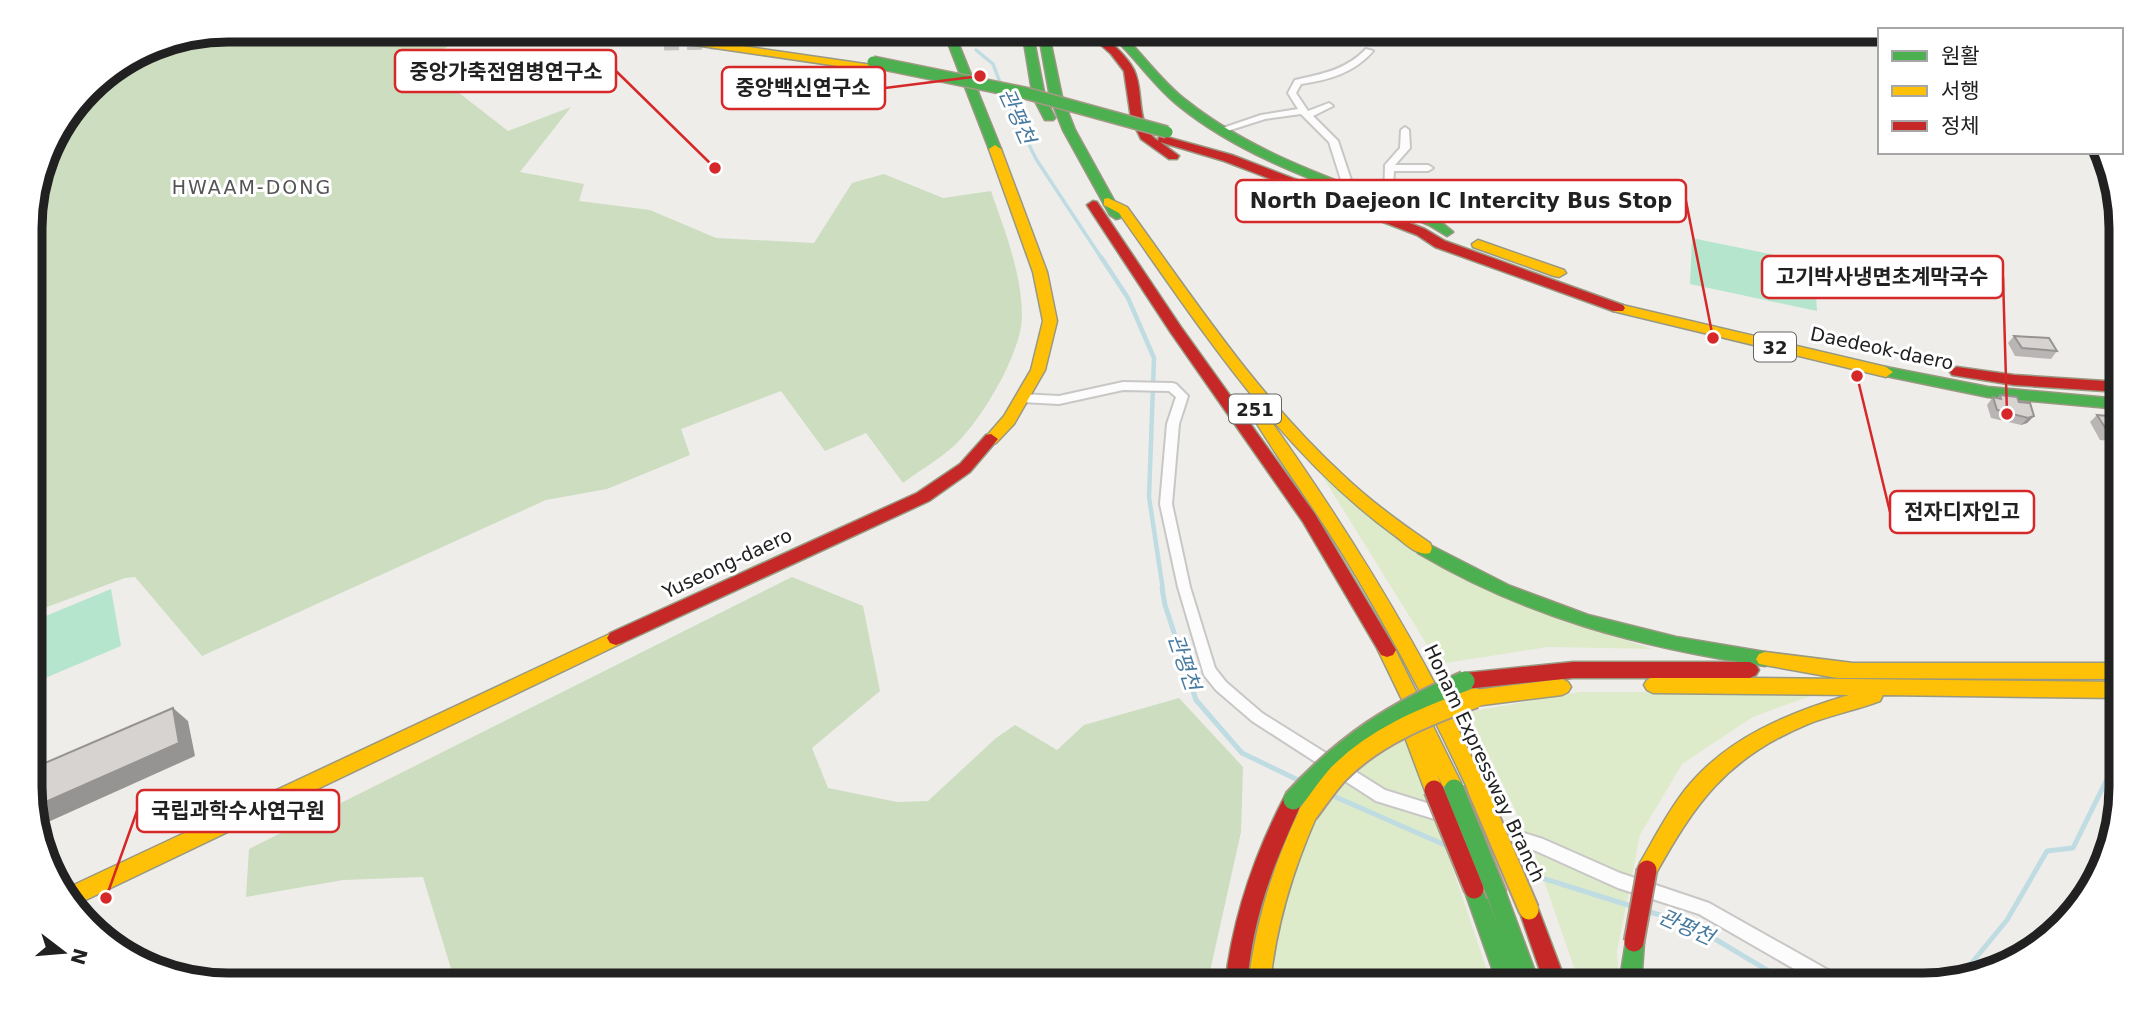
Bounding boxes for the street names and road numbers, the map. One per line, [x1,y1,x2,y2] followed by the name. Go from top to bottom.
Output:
[1808,322,1956,374] street label: Daedeok-daero
[1754,332,1796,362] road number: 32
[1229,394,1281,424] road number: 251
[658,523,795,603] street label: Yuseong-daero
[1420,641,1550,885] street label: Honam Expressway Branch

